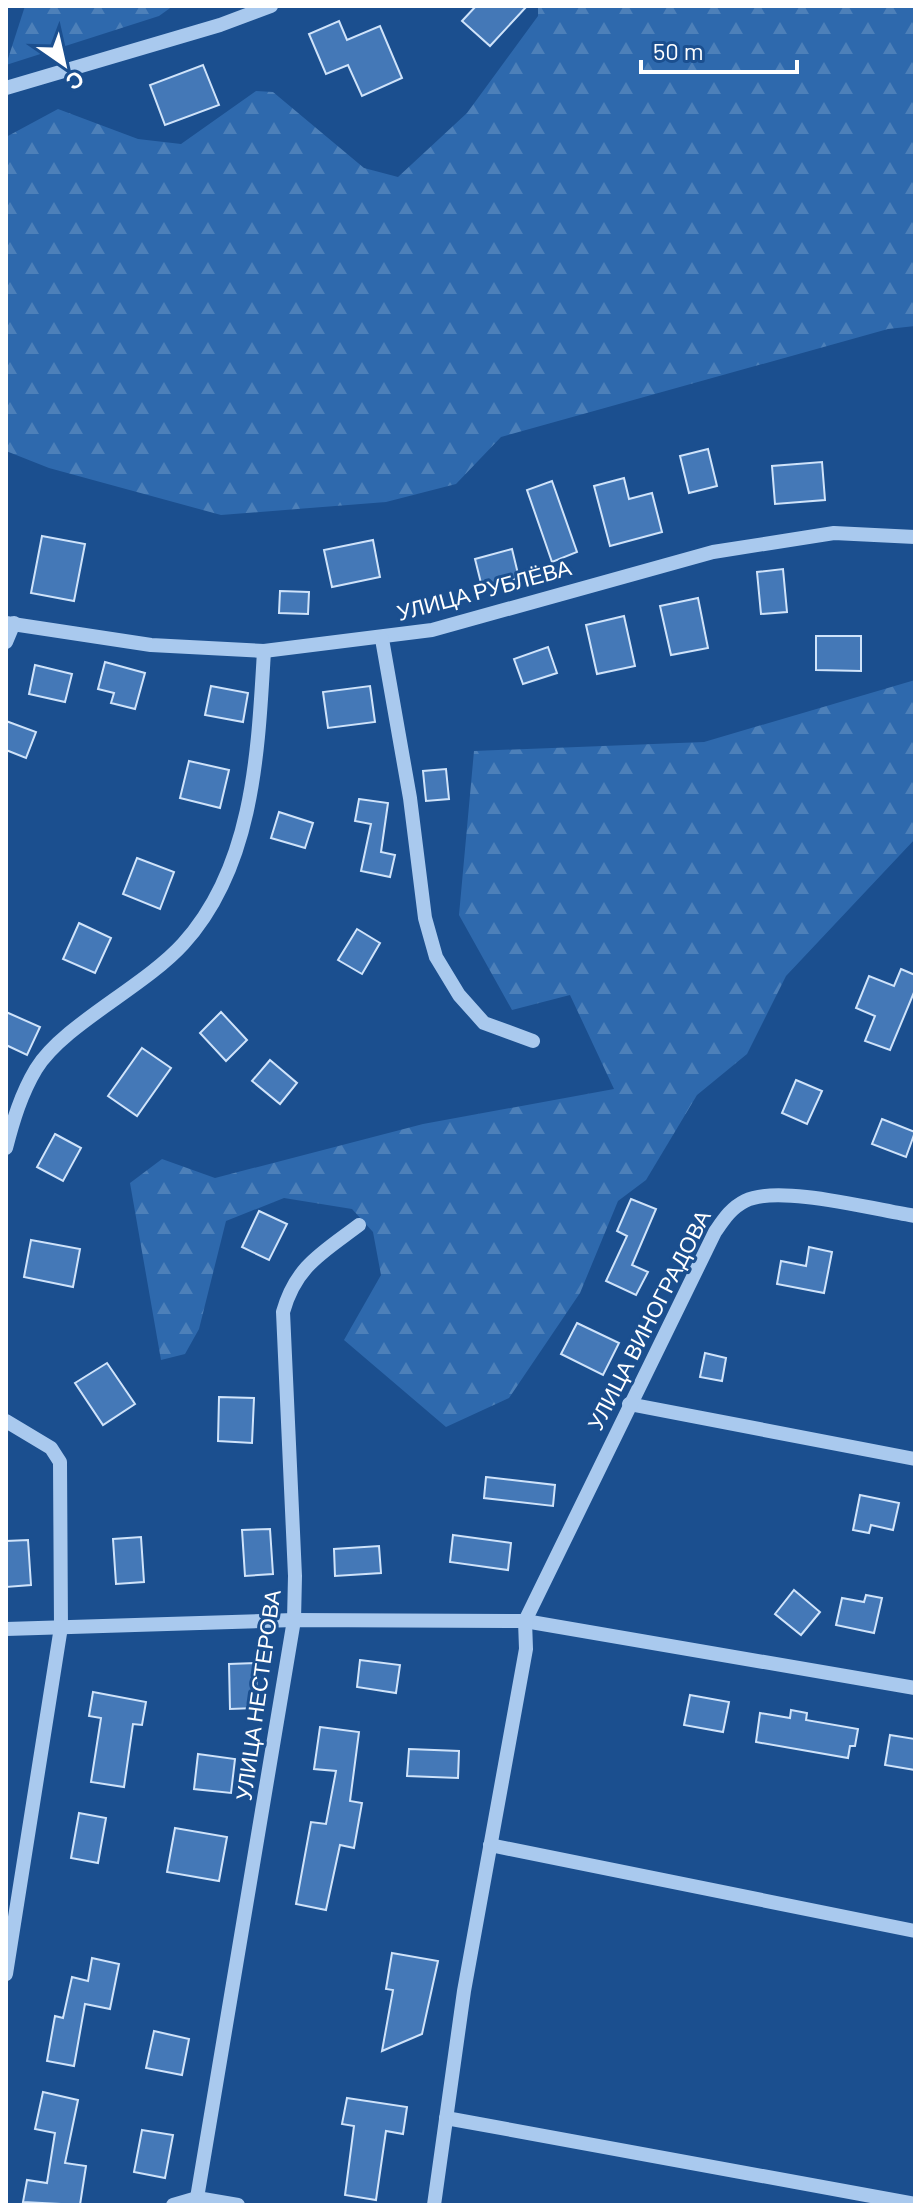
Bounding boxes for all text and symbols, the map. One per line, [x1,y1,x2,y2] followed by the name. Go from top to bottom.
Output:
[24,24,104,104] north arrow
[641,24,797,74] scale bar
[653,36,704,65] text: 50 m
[62,66,90,97] text: С
[394,553,574,626] street label: УЛИЦА РУБЛЁВА
[581,1205,716,1434] street label: УЛИЦА ВИНОГРАДОВА
[229,1587,286,1802] street label: УЛИЦА НЕСТЕРОВА

